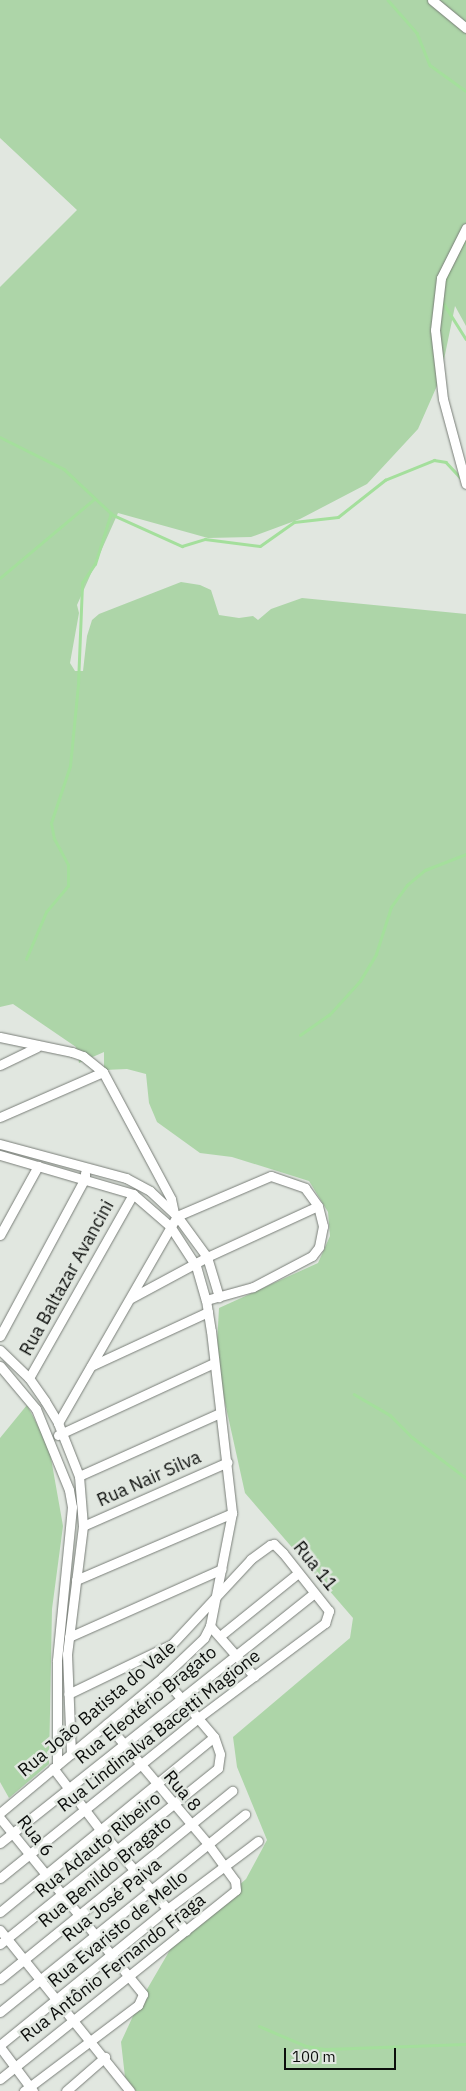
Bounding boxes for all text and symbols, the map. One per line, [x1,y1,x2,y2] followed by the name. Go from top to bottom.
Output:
[15,1196,119,1360] street label: Rua Baltazar Avancini
[94,1447,204,1511] street label: Rua Nair Silva
[289,1537,341,1595] street label: Rua 11
[14,1637,180,1781] street label: Rua João Batista do Vale
[71,1641,221,1769] street label: Rua Eleotério Bragato
[53,1645,265,1817] street label: Rua Lindinalva Bacetti Magione
[159,1766,205,1816] street label: Rua 8
[31,1788,165,1902] street label: Rua Adauto Ribeiro
[12,1811,58,1861] street label: Rua 6
[34,1812,176,1932] street label: Rua Benildo Bragato
[58,1854,166,1946] street label: Rua José Paiva
[44,1866,192,1992] street label: Rua Evaristo de Mello
[16,1889,210,2047] street label: Rua Antônio Fernando Fraga
[286,2038,398,2070] scale bar
[292,2047,336,2066] text: 100 m

